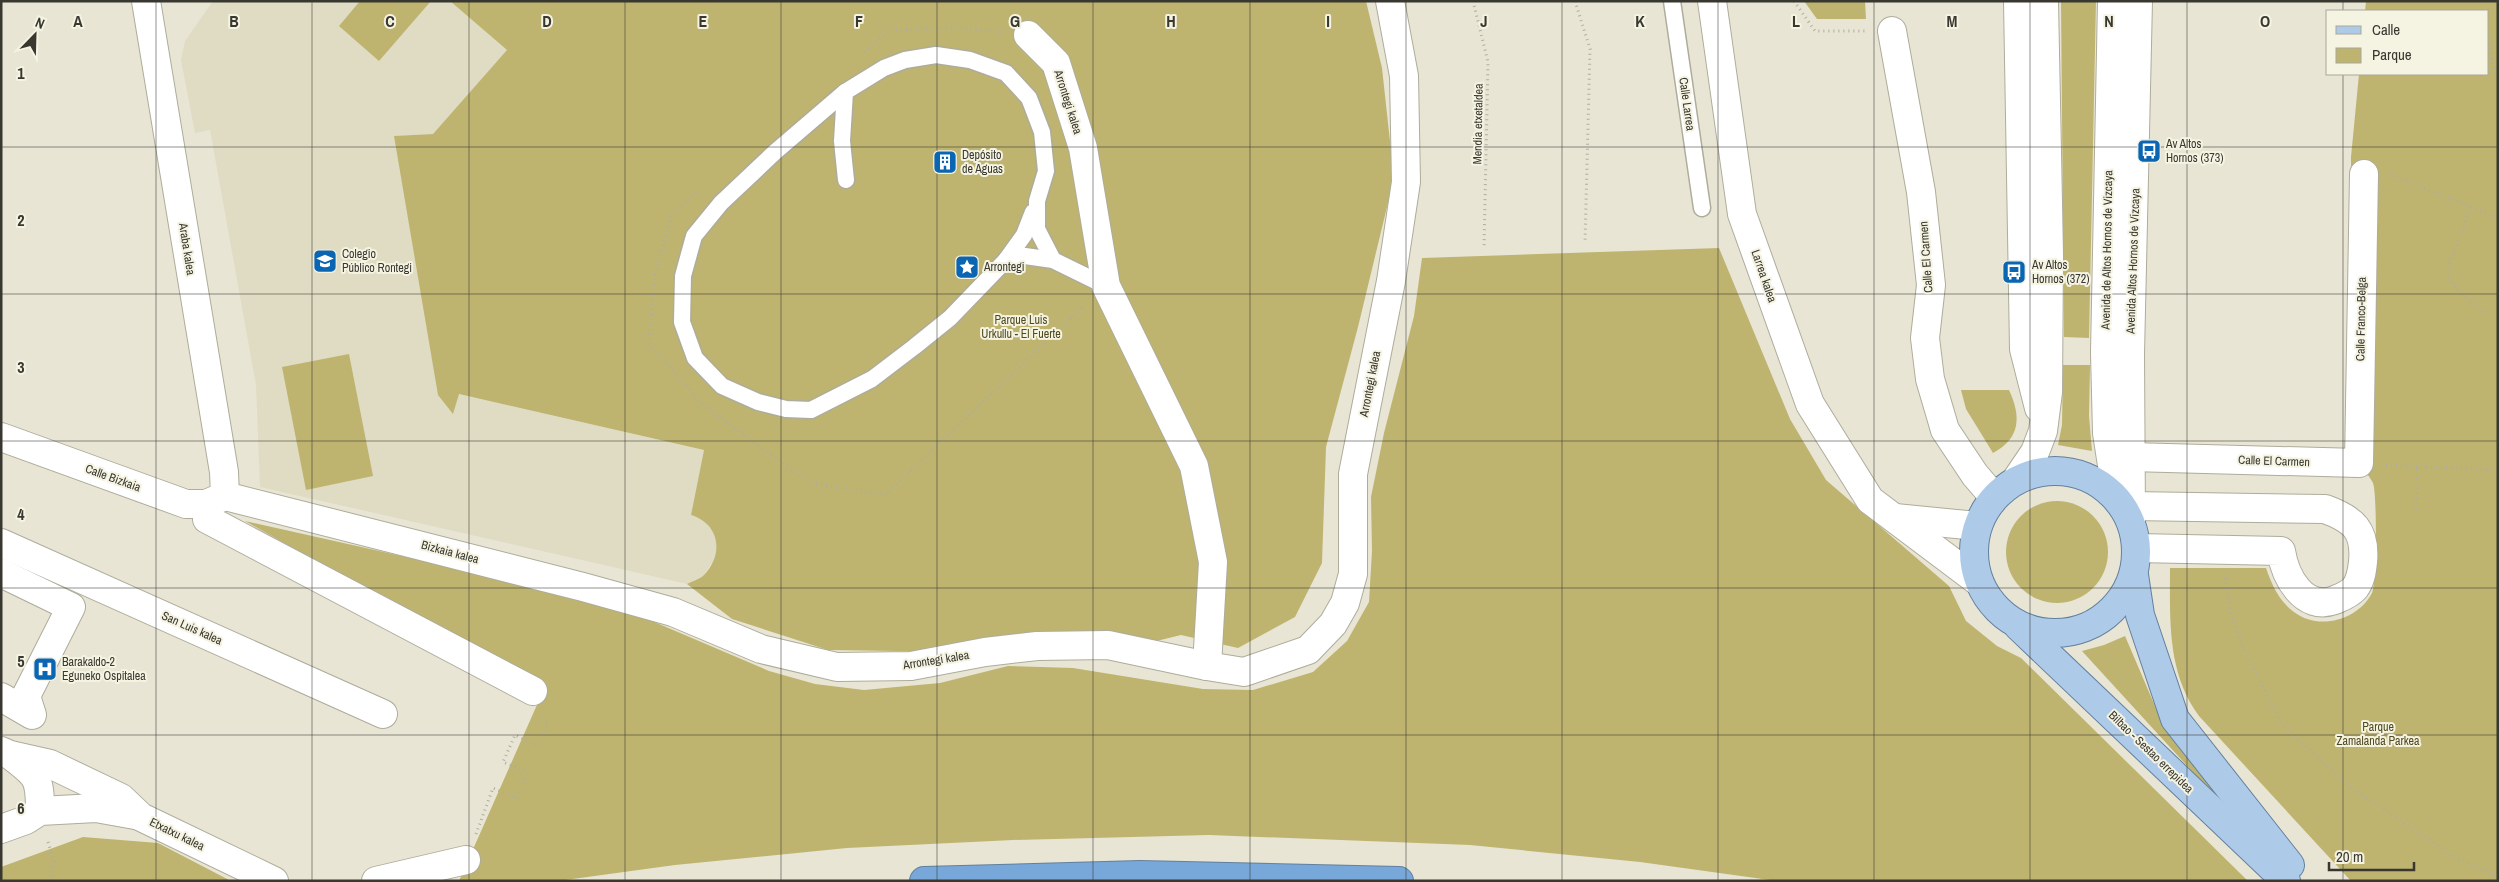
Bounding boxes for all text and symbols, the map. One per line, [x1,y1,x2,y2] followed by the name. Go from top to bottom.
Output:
[10,10,60,60] north arrow
[73,10,83,32] text: A
[229,10,239,32] text: B
[385,10,395,32] text: C
[542,10,552,32] text: D
[699,10,708,32] text: E
[855,10,863,32] text: F
[1010,10,1020,32] text: G
[1166,10,1176,32] text: H
[1326,10,1330,32] text: I
[1480,10,1488,32] text: J
[1635,10,1645,32] text: K
[1792,10,1800,32] text: L
[1947,10,1958,32] text: M
[2104,10,2114,32] text: N
[2260,10,2270,32] text: O
[2326,10,2489,75] legend
[33,13,47,33] text: N
[2372,19,2400,40] text: Calle
[2372,44,2412,65] text: Parque
[17,62,25,84] text: 1
[1050,67,1086,137] street label: Arrontegi kalea
[1675,76,1699,132] street label: Calle Larrea
[1469,83,1487,165] street label: Mendia etxetaldea
[2165,136,2223,166] place label: Av Altos Hornos (373)
[2136,138,2162,164] bus stop icon: Av Altos Hornos (373)
[962,147,1003,177] place label: Depósito de Aguas
[932,149,958,175] building icon: Depósito de Aguas
[2098,170,2116,331] street label: Avenida de Altos Hornos de Vizcaya
[2122,187,2144,335] street label: Avenida Altos Hornos de Vizcaya
[17,209,25,231] text: 2
[175,221,199,277] street label: Araba kalea
[1916,221,1936,293] street label: Calle El Carmen
[342,246,412,276] place label: Colegio Público Rontegi
[312,248,338,274] school or university icon: Colegio Público Rontegi
[1748,248,1781,305] street label: Larrea kalea
[954,254,980,280] place icon: Arrontegi
[2031,257,2089,287] place label: Av Altos Hornos (372)
[983,259,1024,275] place label: Arrontegi
[2001,259,2027,285] bus stop icon: Av Altos Hornos (372)
[2352,276,2370,361] street label: Calle Franco-Belga
[981,312,1061,342] park label: Parque Luis Urkullu - El Fuerte
[1356,349,1384,419] street label: Arrontegi kalea
[17,356,25,378] text: 3
[2238,452,2310,470] street label: Calle El Carmen
[83,461,143,496] street label: Calle Bizkaia
[17,503,25,525] text: 4
[419,537,481,568] street label: Bizkaia kalea
[159,607,225,649] street label: San Luis kalea
[901,647,971,673] street label: Arrontegi kalea
[17,650,25,672] text: 5
[62,654,146,684] place label: Barakaldo-2 Eguneko Ospitalea
[32,656,58,682] hospital icon: Barakaldo-2 Eguneko Ospitalea
[2105,707,2197,797] street label: Bilbao - Sestao errepidea
[2336,719,2420,749] park label: Parque Zamalanda Parkea
[17,797,25,819] text: 6
[147,814,208,854] street label: Etxatxu kalea
[2329,840,2414,872] scale bar
[2336,846,2363,867] text: 20 m

